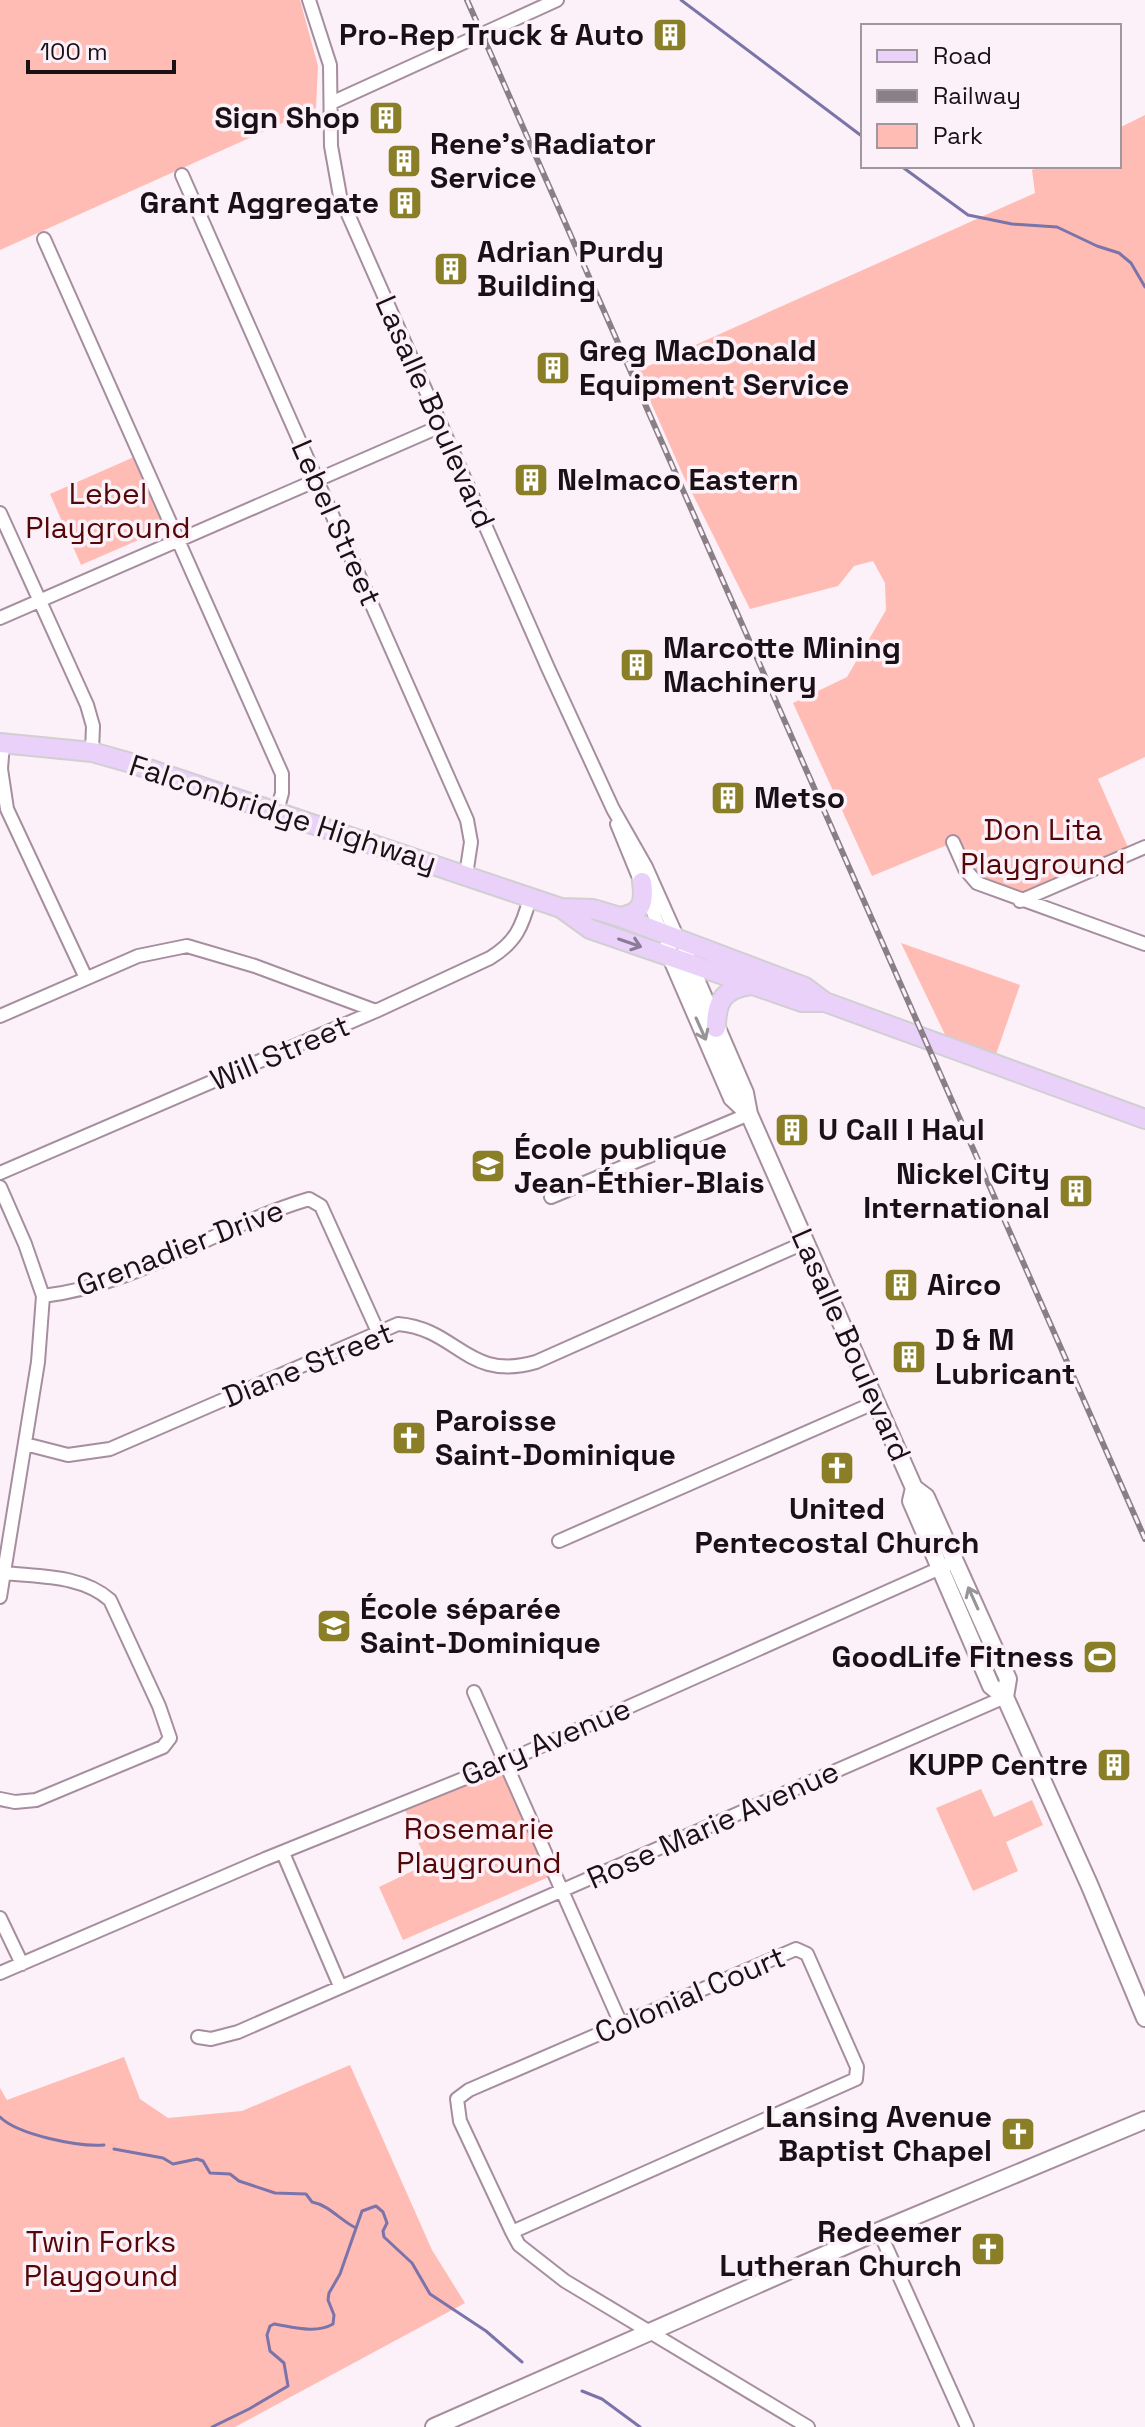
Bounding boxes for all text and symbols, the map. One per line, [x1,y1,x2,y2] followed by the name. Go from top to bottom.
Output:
[339,15,644,54] place label: Pro-Rep Truck & Auto
[651,16,689,54] building icon: Pro-Rep Truck & Auto
[28,24,174,74] scale bar
[861,24,1121,168] legend
[40,36,108,67] text: 100 m
[933,40,992,71] text: Road
[933,80,1021,111] text: Railway
[214,98,360,137] place label: Sign Shop
[367,99,405,137] building icon: Sign Shop
[933,120,983,151] text: Park
[430,124,656,197] place label: Rene's Radiator Service
[385,142,423,180] building icon: Rene's Radiator Service
[139,183,379,222] place label: Grant Aggregate
[386,184,424,222] building icon: Grant Aggregate
[477,232,664,305] place label: Adrian Purdy Building
[432,250,470,288] building icon: Adrian Purdy Building
[367,289,504,534] street label: Lasalle Boulevard
[579,331,849,404] place label: Greg MacDonald Equipment Service
[534,349,572,387] building icon: Greg MacDonald Equipment Service
[282,434,390,612] street label: Lebel Street
[557,460,799,499] place label: Nelmaco Eastern
[512,461,550,499] building icon: Nelmaco Eastern
[25,474,191,547] park label: Lebel Playground
[663,628,901,701] place label: Marcotte Mining Machinery
[618,646,656,684] building icon: Marcotte Mining Machinery
[124,745,442,882] street label: Falconbridge Highway
[754,778,845,817] place label: Metso
[709,779,747,817] building icon: Metso
[960,810,1126,883] park label: Don Lita Playground
[617,937,642,951] one-way arrow
[204,1006,355,1099] street label: Will Street
[694,1016,709,1041] one-way arrow
[818,1110,985,1149] place label: U Call I Haul
[773,1111,811,1149] building icon: U Call I Haul
[514,1129,765,1202] place label: École publique Jean-Éthier-Blais
[469,1147,507,1185] school or university icon: École publique Jean-Éthier-Blais
[863,1154,1050,1227] place label: Nickel City International
[1057,1172,1095,1210] building icon: Nickel City International
[71,1190,289,1305] street label: Grenadier Drive
[783,1222,920,1467] street label: Lasalle Boulevard
[927,1265,1001,1304] place label: Airco
[882,1266,920,1304] building icon: Airco
[217,1313,399,1416] street label: Diane Street
[935,1320,1075,1393] place label: D & M Lubricant
[890,1338,928,1376] building icon: D & M Lubricant
[435,1401,676,1474] place label: Paroisse Saint-Dominique
[390,1419,428,1457] church icon: Paroisse Saint-Dominique
[818,1449,856,1487] church icon: United Pentecostal Church
[695,1489,980,1562] place label: United Pentecostal Church
[965,1586,980,1611] one-way arrow
[360,1589,601,1662] place label: École séparée Saint-Dominique
[315,1607,353,1645] school or university icon: École séparée Saint-Dominique
[832,1637,1074,1676] place label: GoodLife Fitness
[1081,1638,1119,1676] sports icon: GoodLife Fitness
[455,1688,636,1795] street label: Gary Avenue
[908,1745,1088,1784] place label: KUPP Centre
[1095,1746,1133,1784] building icon: KUPP Centre
[581,1751,845,1898] street label: Rose Marie Avenue
[396,1809,562,1882] park label: Rosemarie Playground
[589,1937,791,2052] street label: Colonial Court
[765,2097,992,2170] place label: Lansing Avenue Baptist Chapel
[999,2115,1037,2153] church icon: Lansing Avenue Baptist Chapel
[719,2212,962,2285] place label: Redeemer Lutheran Church
[24,2222,178,2295] park label: Twin Forks Playgound
[969,2230,1007,2268] church icon: Redeemer Lutheran Church

